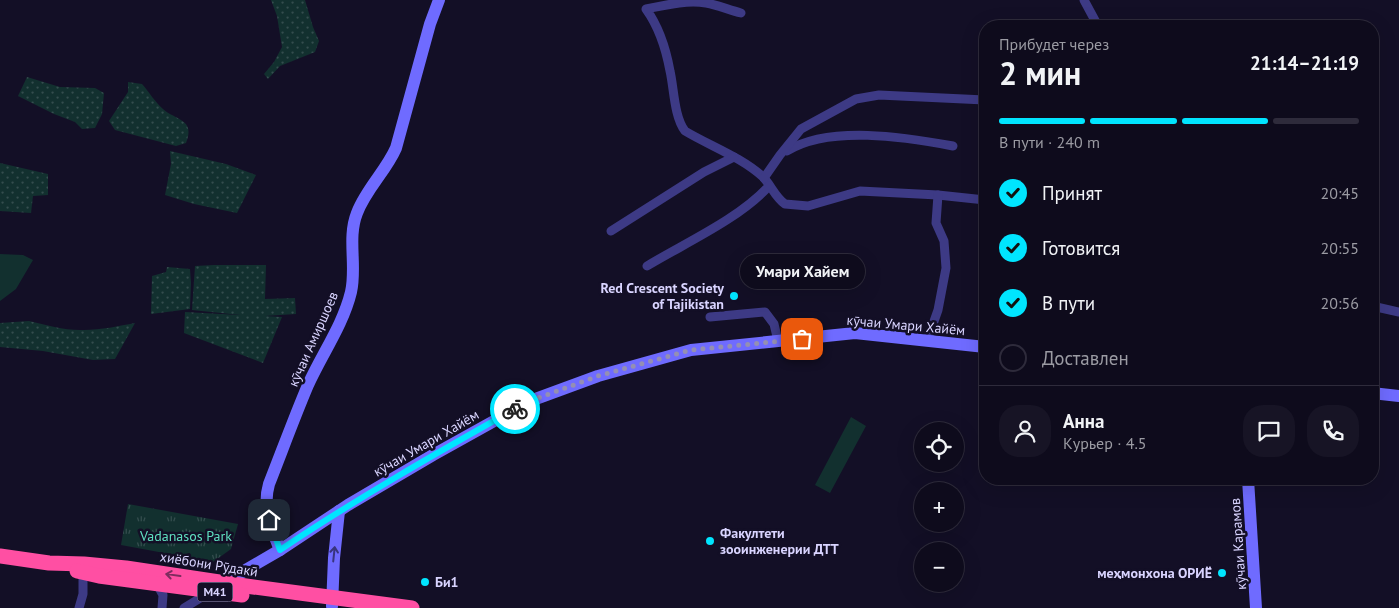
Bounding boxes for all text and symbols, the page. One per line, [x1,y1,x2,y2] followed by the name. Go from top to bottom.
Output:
[999,34,1109,54] text: Прибудет через
[1250,51,1359,75] text: 21:14–21:19
[999,52,1081,94] text: 2 мин
[999,132,1100,152] text: В пути · 240 m
[999,179,1027,207] icon: check
[1042,181,1102,205] text: Принят
[1321,183,1359,203] text: 20:45
[999,234,1027,262] icon: check
[1042,236,1120,260] text: Готовится
[1321,238,1359,258] text: 20:55
[740,254,864,289] callout: Умари Хайем
[756,261,849,281] text: Умари Хайем
[600,279,724,313] place label: Red Crescent Society of Tajikistan
[284,289,342,389] street label: кӯчаи Амиршоев
[999,289,1027,317] icon: check
[728,290,740,302] marker: Red Crescent Society of Tajikistan
[1042,291,1095,315] text: В пути
[1321,293,1359,313] text: 20:56
[846,311,966,339] street label: кӯчаи Умари Хайём
[781,318,823,360] pin
[788,325,816,353] icon: bag
[1042,346,1129,370] text: Доставлен
[490,384,540,434] courier
[501,395,529,423] icon: bike
[370,405,482,481] street label: кӯчаи Умари Хайём
[999,405,1051,457] button: person
[1243,405,1295,457] button: chat
[1307,405,1359,457] button: phone
[1063,409,1104,433] text: Анна
[914,422,964,592] map controls
[914,422,964,472] button: locate
[1063,433,1147,453] text: Курьер · 4.5
[914,482,964,532] button: +
[1226,498,1250,590] street label: кӯчаи Карамов
[248,499,290,541] pin
[255,506,283,534] icon: home
[720,524,839,558] place label: Факултети зооинженерии ДТТ
[139,527,232,545] park label: Vadanasos Park
[704,535,716,547] marker: Факултети зооинженерии ДТТ
[914,542,964,592] button: −
[330,546,339,562] one-way arrow
[159,547,259,581] street label: хиёбони Рӯдакӣ
[1097,564,1212,582] place label: меҳмонхона ОРИЁ
[1216,567,1228,579] marker: меҳмонхона ОРИЁ
[166,569,182,579] one-way arrow
[435,573,459,591] place label: Би1
[419,576,431,588] marker: Би1
[198,582,232,602] road number: M41

